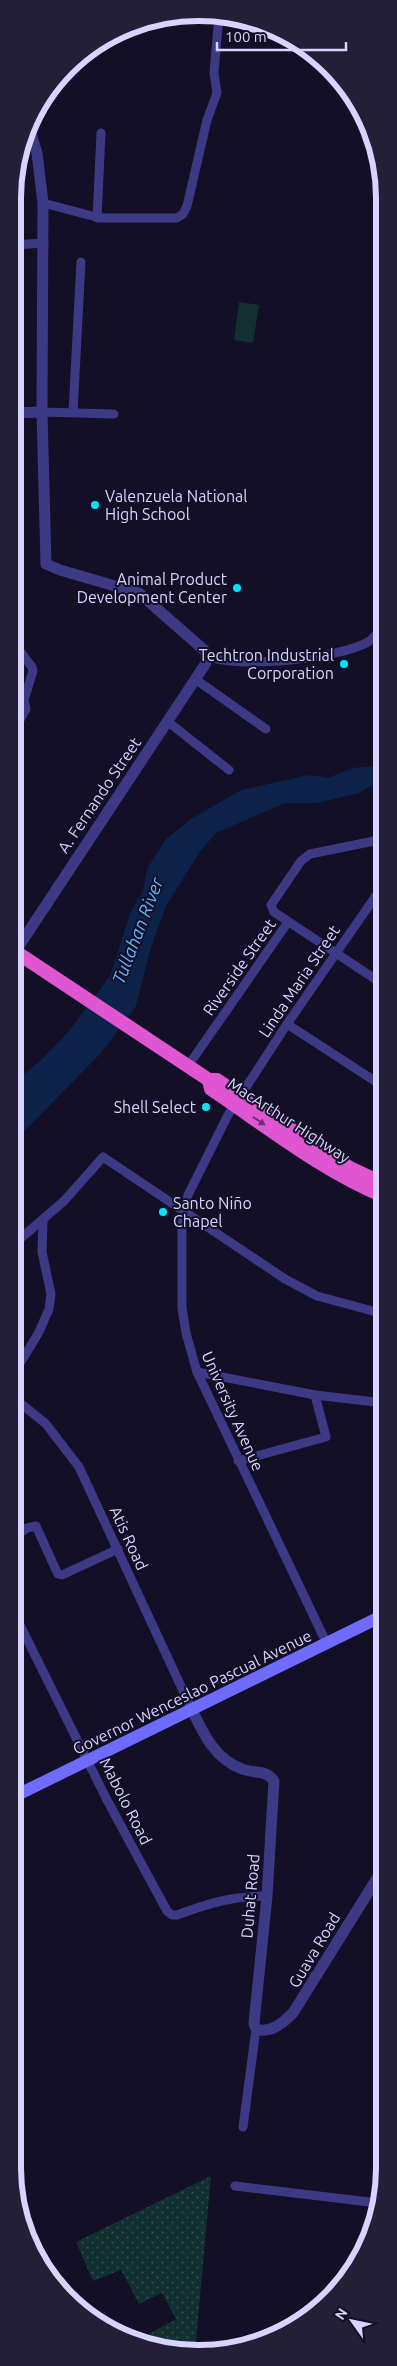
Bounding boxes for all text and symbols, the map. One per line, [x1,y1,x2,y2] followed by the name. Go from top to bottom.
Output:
[217,20,346,52] scale bar
[225,28,267,45] text: 100 m
[105,487,247,523] place label: Valenzuela National High School
[89,499,101,511] marker: Valenzuela National High School
[77,570,228,606] place label: Animal Product Development Center
[231,582,243,594] marker: Animal Product Development Center
[199,646,334,682] place label: Techtron Industrial Corporation
[338,658,350,670] marker: Techtron Industrial Corporation
[54,733,145,856] street label: A. Fernando Street
[108,874,167,987] water label: Tullahan River
[199,915,279,1019] street label: Riverside Street
[255,921,344,1040] street label: Linda Maria Street
[225,1074,354,1166] street label: MacArthur Highway
[114,1098,197,1116] place label: Shell Select
[200,1101,212,1113] marker: Shell Select
[252,1116,265,1126] one-way arrow
[173,1194,252,1230] place label: Santo Niño Chapel
[157,1206,169,1218] marker: Santo Niño Chapel
[199,1348,267,1474] street label: University Avenue
[106,1503,152,1573] street label: Atis Road
[70,1626,314,1758] street label: Governor Wenceslao Pascual Avenue
[96,1755,156,1847] street label: Mabolo Road
[237,1853,263,1939] street label: Duhat Road
[285,1909,343,1991] street label: Guava Road
[327,2296,377,2346] north arrow
[332,2305,351,2323] text: N

